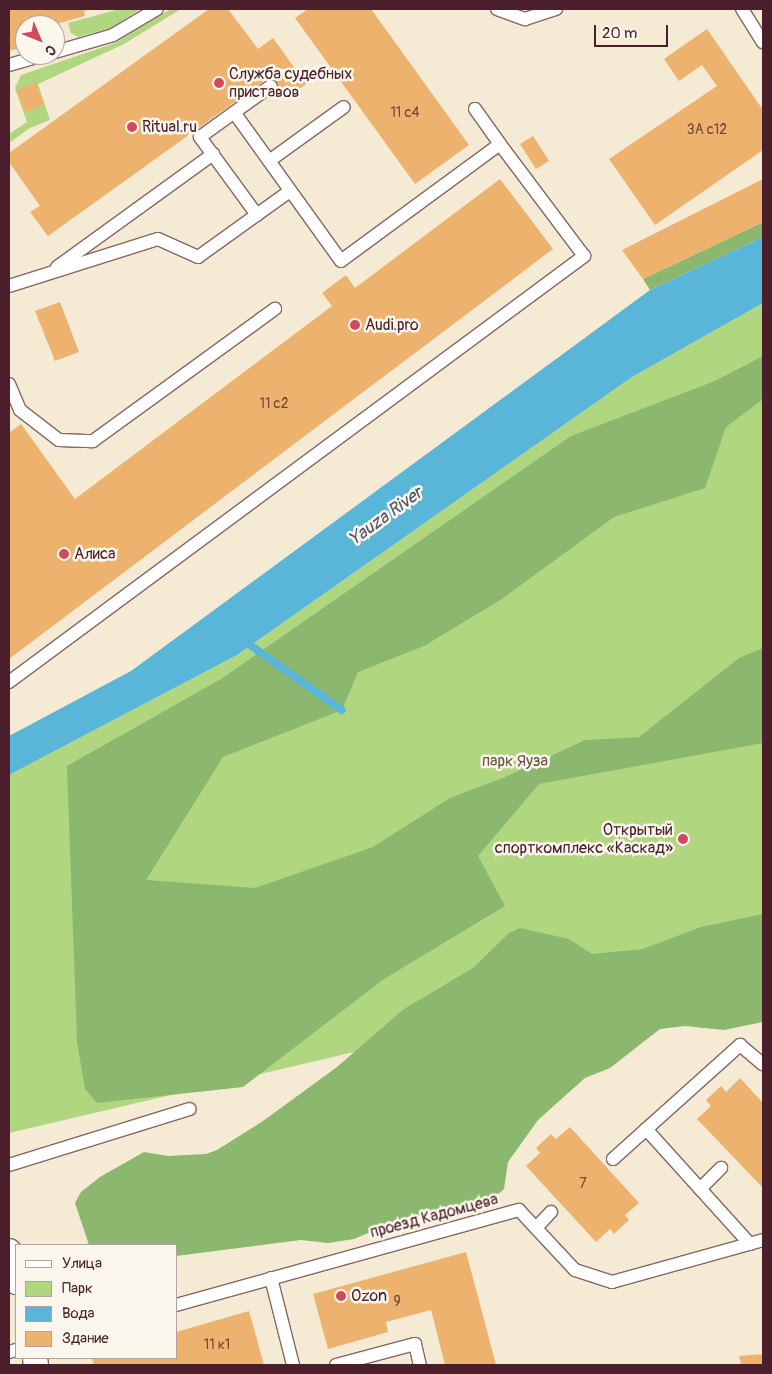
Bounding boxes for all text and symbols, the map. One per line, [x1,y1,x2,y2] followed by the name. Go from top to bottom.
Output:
[15,15,65,65] north arrow
[597,15,671,47] scale bar
[602,24,637,43] text: 20 m
[41,41,59,59] text: С
[229,64,352,102] place label: Служба судебных приставов
[213,77,225,89] marker: Служба судебных приставов
[390,105,420,121] house number: 11 с4
[142,117,197,137] place label: Ritual.ru
[126,121,138,133] marker: Ritual.ru
[687,122,727,138] house number: 3А с12
[365,315,419,335] place label: Audi.pro
[349,319,361,331] marker: Audi.pro
[260,396,288,412] house number: 11 с2
[345,483,427,551] water label: Yauza River
[74,544,115,564] place label: Алиса
[58,548,70,560] marker: Алиса
[482,751,548,771] park label: парк Яуза
[495,820,673,858] place label: Открытый спорткомплекс «Каскад»
[677,833,689,845] marker: Открытый спорткомплекс «Каскад»
[579,1176,587,1192] house number: 7
[368,1190,500,1242] street label: проезд Кадомцева
[15,1244,178,1359] legend
[62,1254,102,1273] text: Улица
[62,1279,93,1298] text: Парк
[351,1286,387,1306] place label: Ozon
[335,1290,347,1302] marker: Ozon
[393,1294,401,1310] house number: 9
[62,1304,95,1323] text: Вода
[62,1329,109,1348] text: Здание
[204,1337,230,1353] house number: 11 к1

